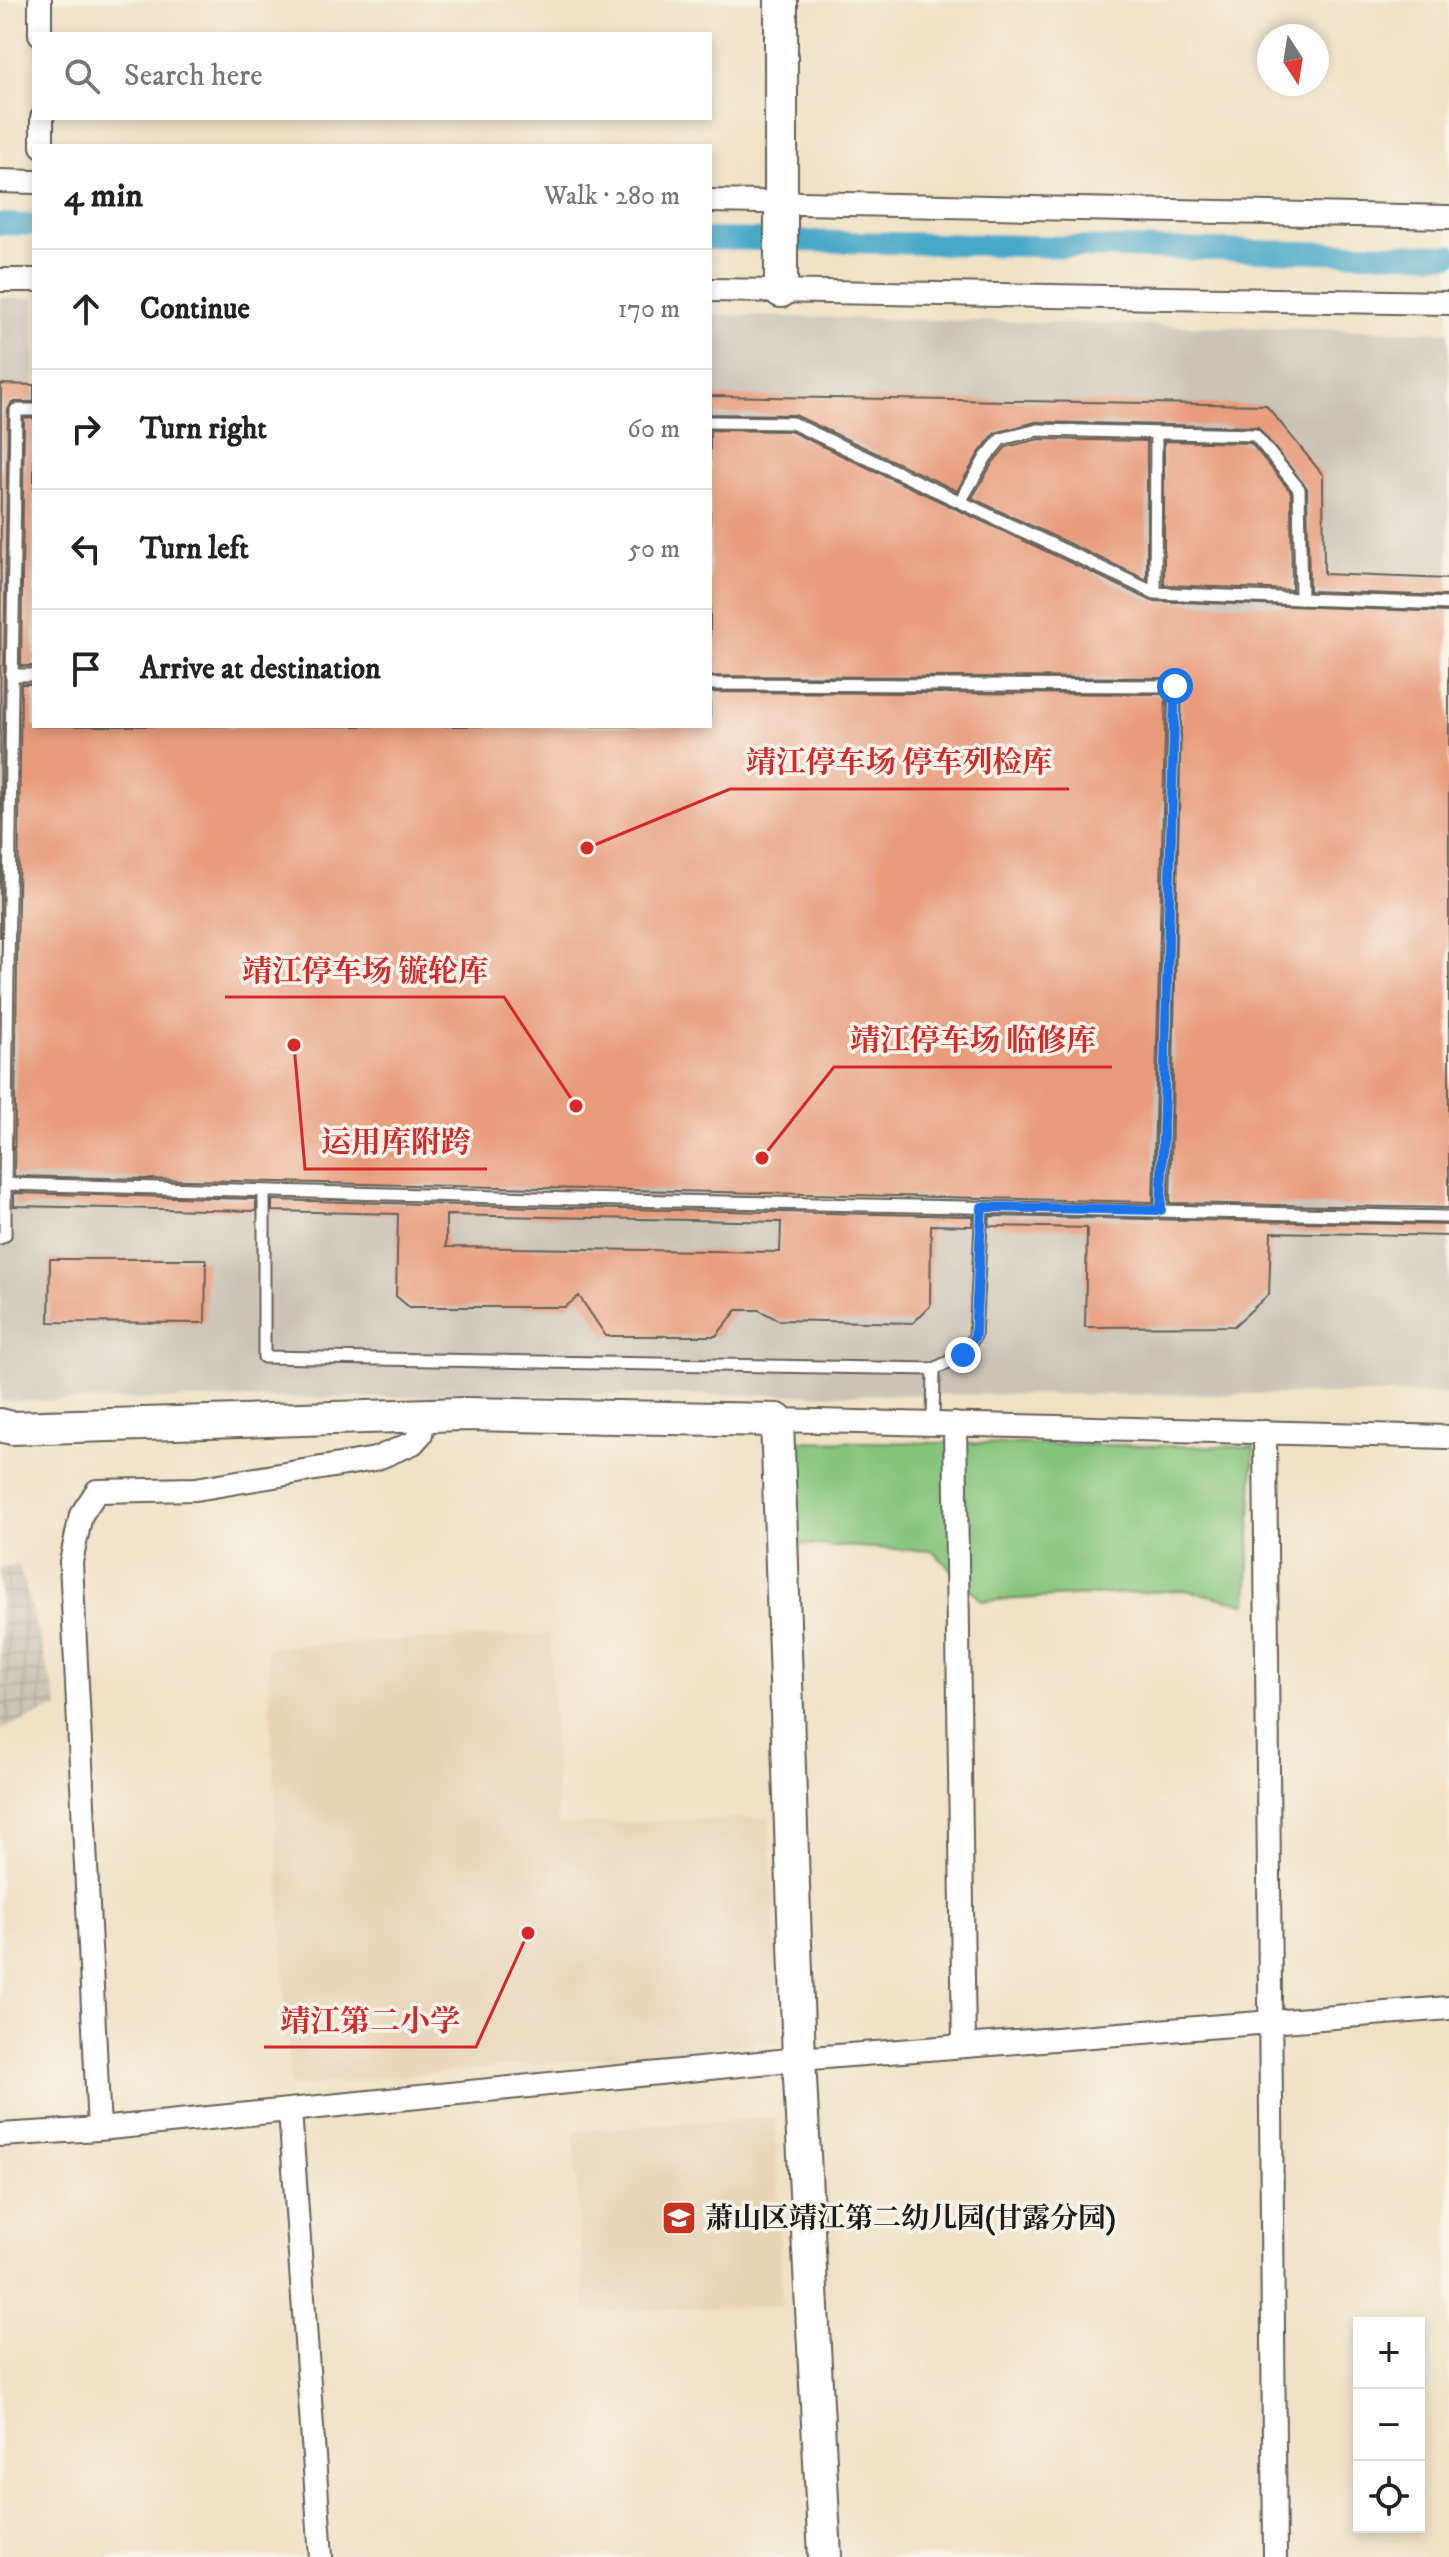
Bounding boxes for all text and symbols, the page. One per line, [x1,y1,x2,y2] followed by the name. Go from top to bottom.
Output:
[1257,24,1329,96] north arrow
[32,32,712,120] search box
[60,54,104,98] icon: search
[124,58,263,95] text: Search here
[64,175,143,217] text: 4 min
[544,180,680,213] text: Walk · 280 m
[64,287,108,331] icon: ahead
[140,291,250,328] text: Continue
[618,293,680,326] text: 170 m
[64,407,108,451] icon: right
[140,411,267,448] text: Turn right
[627,413,680,446] text: 60 m
[64,527,108,571] icon: left
[140,531,249,568] text: Turn left
[628,533,680,566] text: 50 m
[64,647,108,691] icon: arrive
[140,651,381,688] text: Arrive at destination
[1157,668,1193,704] route start
[730,735,1069,789] callout: 靖江停车场 停车列检库
[746,745,1052,782] text: 靖江停车场 停车列检库
[225,943,504,997] callout: 靖江停车场 镟轮库
[242,954,488,991] text: 靖江停车场 镟轮库
[834,1013,1112,1067] callout: 靖江停车场 临修库
[850,1023,1096,1060] text: 靖江停车场 临修库
[305,1115,487,1169] callout: 运用库附跨
[321,1125,471,1162] text: 运用库附跨
[945,1337,981,1373] route end
[264,1993,476,2047] callout: 靖江第二小学
[280,2004,460,2041] text: 靖江第二小学
[660,2199,698,2237] school or university icon: 萧山区靖江第二幼儿园(甘露分园)
[705,2201,1116,2236] place label: 萧山区靖江第二幼儿园(甘露分园)
[1353,2317,1425,2533] map controls
[1353,2317,1425,2389] button: +
[1353,2389,1425,2461] button: −
[1353,2461,1425,2533] button: locate

